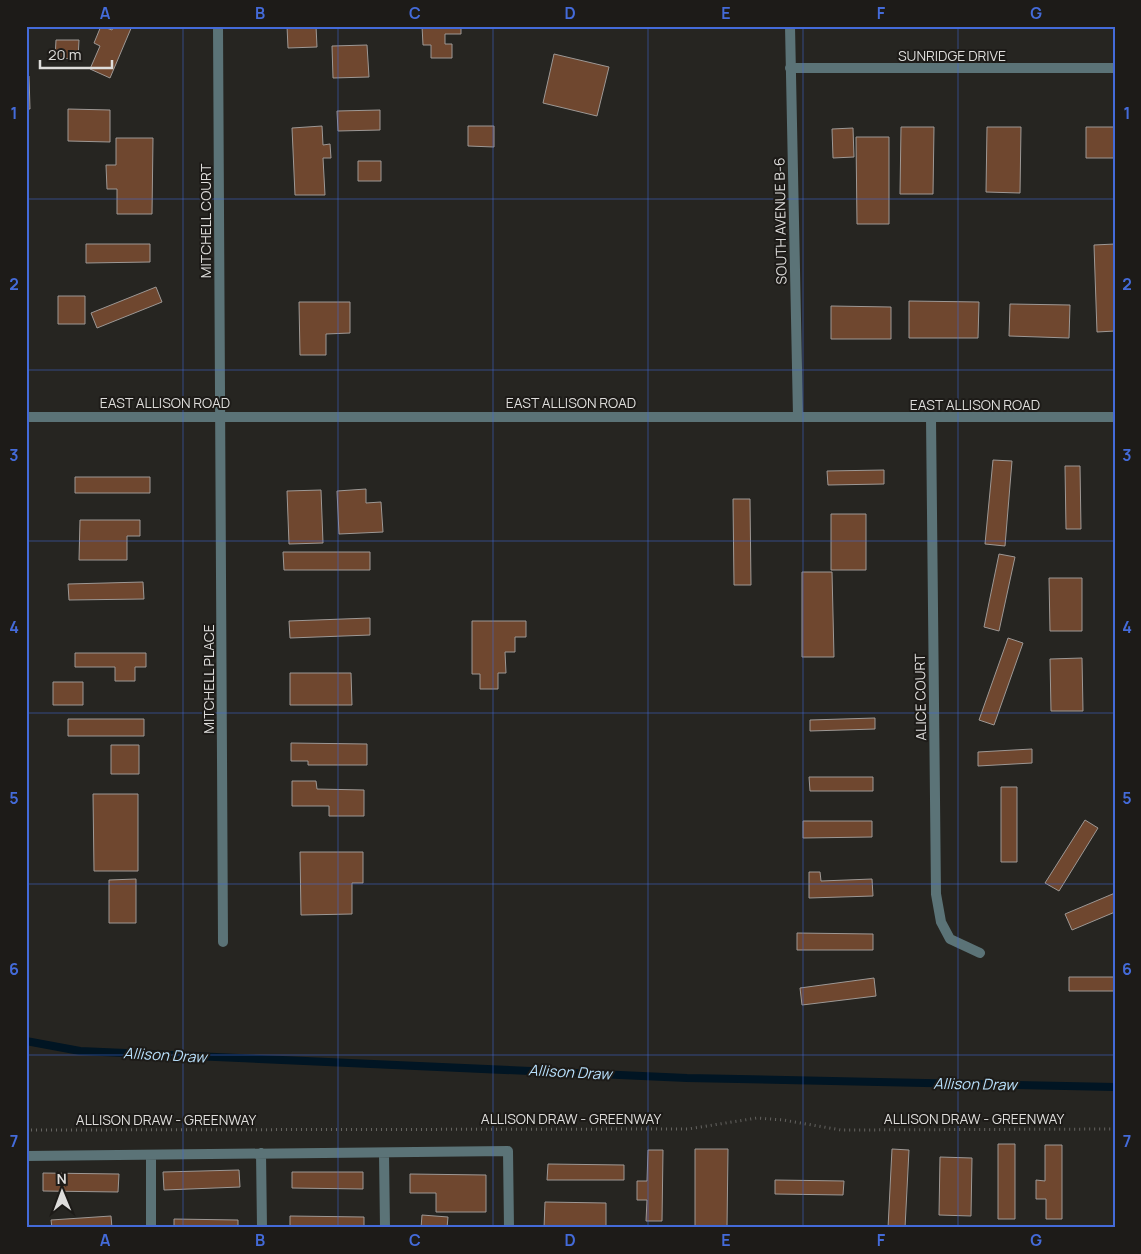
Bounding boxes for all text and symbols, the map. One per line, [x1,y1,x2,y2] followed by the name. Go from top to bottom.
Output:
[100,2,111,24] text: A
[255,2,265,24] text: B
[409,2,421,24] text: C
[564,2,576,24] text: D
[721,2,731,24] text: E
[877,2,886,24] text: F
[1030,2,1042,24] text: G
[40,38,112,70] scale bar
[48,44,81,65] text: 20 m
[898,46,1006,65] street label: SUNRIDGE DRIVE
[10,102,18,124] text: 1
[1123,102,1131,124] text: 1
[769,157,791,285] street label: SOUTH AVENUE B-6
[196,163,215,278] street label: MITCHELL COURT
[9,273,19,295] text: 2
[1122,273,1132,295] text: 2
[100,393,230,412] street label: EAST ALLISON ROAD
[506,393,636,412] street label: EAST ALLISON ROAD
[910,395,1040,414] street label: EAST ALLISON ROAD
[9,444,19,466] text: 3
[1122,444,1132,466] text: 3
[9,616,19,638] text: 4
[1122,616,1132,638] text: 4
[199,624,218,734] street label: MITCHELL PLACE
[910,653,930,741] street label: ALICE COURT
[9,787,19,809] text: 5
[1122,787,1132,809] text: 5
[9,958,19,980] text: 6
[1122,958,1132,980] text: 6
[123,1042,210,1068] water label: Allison Draw
[528,1059,615,1085] water label: Allison Draw
[933,1073,1019,1095] water label: Allison Draw
[481,1109,661,1128] street label: ALLISON DRAW - GREENWAY
[884,1109,1064,1128] street label: ALLISON DRAW - GREENWAY
[76,1110,256,1129] street label: ALLISON DRAW - GREENWAY
[10,1130,18,1152] text: 7
[1123,1130,1131,1152] text: 7
[38,1166,88,1216] north arrow
[57,1169,67,1188] text: N
[100,1229,111,1251] text: A
[255,1229,265,1251] text: B
[409,1229,421,1251] text: C
[564,1229,576,1251] text: D
[721,1229,731,1251] text: E
[877,1229,886,1251] text: F
[1030,1229,1042,1251] text: G

